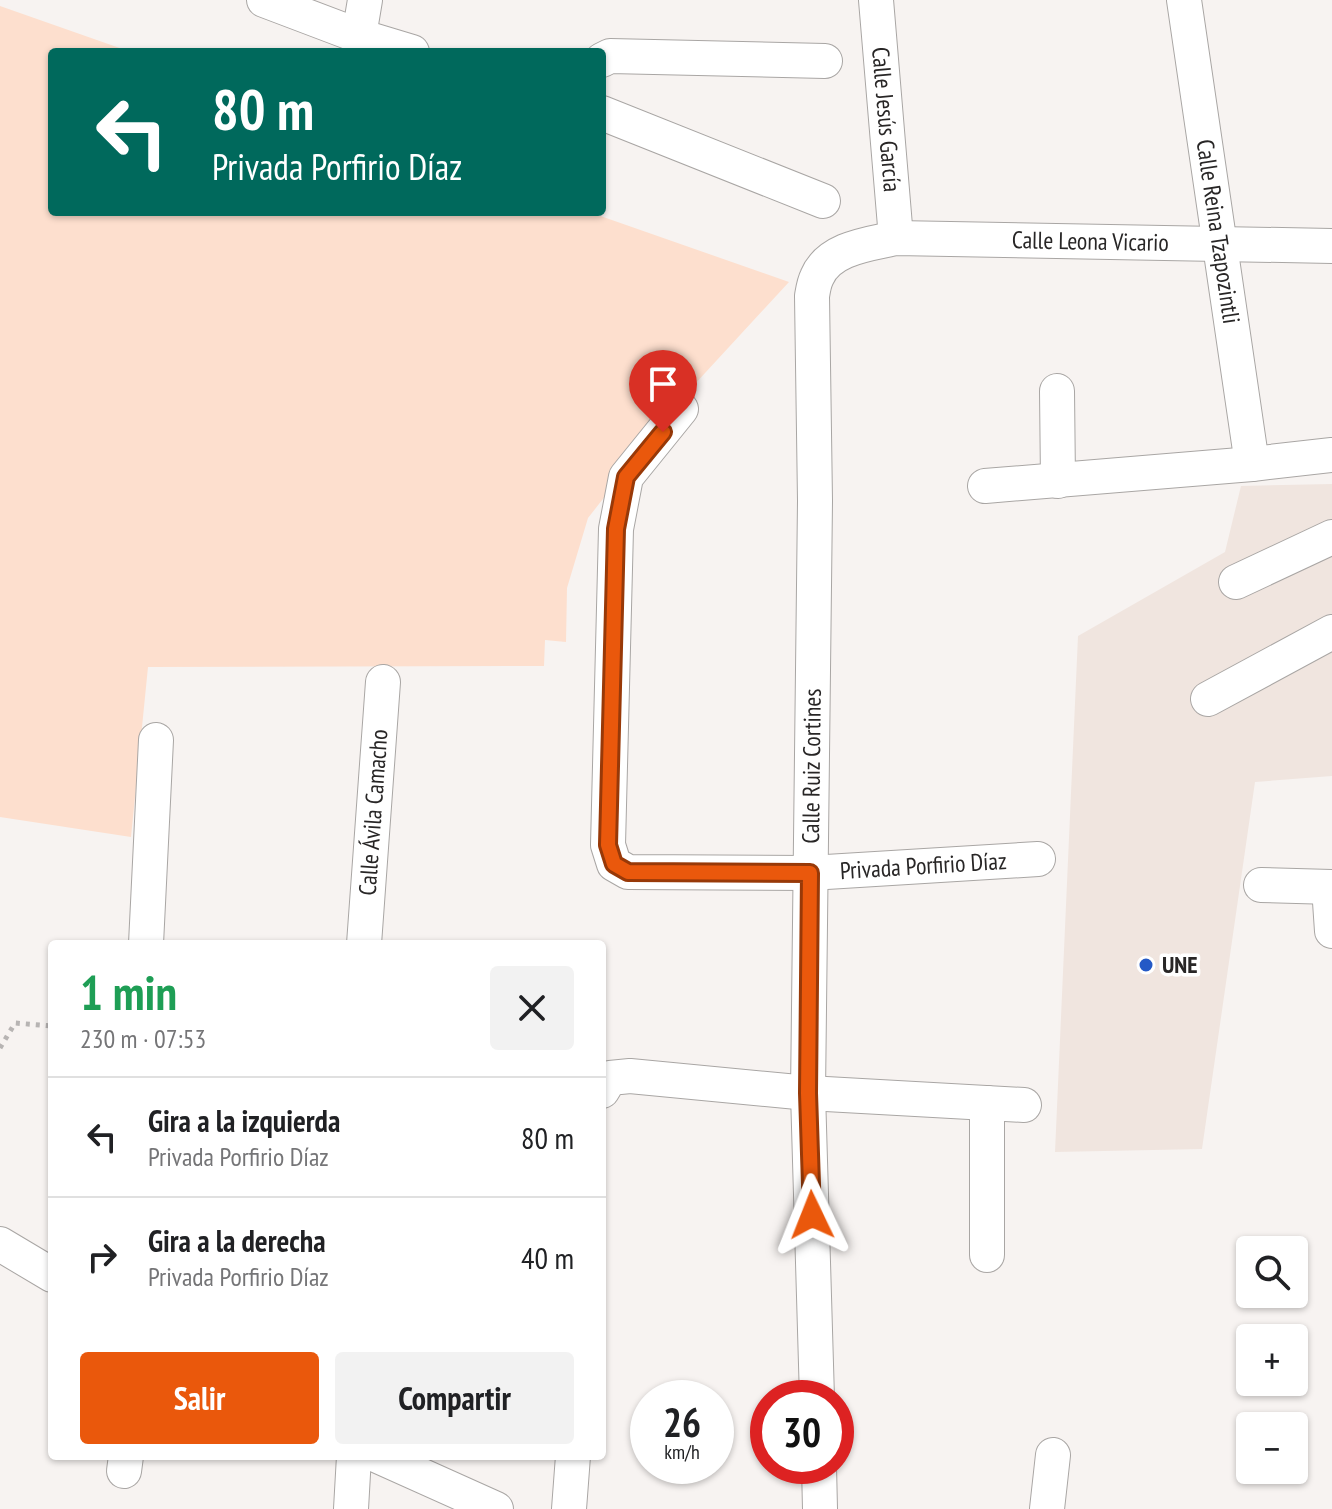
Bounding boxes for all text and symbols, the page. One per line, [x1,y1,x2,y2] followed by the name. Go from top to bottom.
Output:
[865,46,908,193] street label: Calle Jesús García
[212,73,314,145] text: 80 m
[80,80,184,184] icon: left
[1190,137,1247,326] street label: Calle Reina Tzapozintli
[212,143,462,190] text: Privada Porfirio Díaz
[1012,224,1169,258] street label: Calle Leona Vicario
[629,350,697,432] pin
[641,362,685,406] icon: arrive
[795,688,828,844] street label: Calle Ruiz Cortines
[352,728,395,896] street label: Calle Ávila Camacho
[839,845,1007,886] street label: Privada Porfirio Díaz
[1162,949,1198,980] place label: UNE
[1137,956,1155,974] marker: UNE
[80,961,177,1023] text: 1 min
[490,966,574,1050] button: close
[80,1022,206,1055] text: 230 m · 07:53
[148,1101,340,1140] text: Gira a la izquierda
[80,1115,124,1159] icon: left
[521,1118,574,1157] text: 80 m
[148,1140,329,1173] text: Privada Porfirio Díaz
[770,1173,854,1257] position arrow
[148,1221,326,1260] text: Gira a la derecha
[80,1235,124,1279] icon: right
[1236,1236,1308,1484] map controls
[1236,1236,1308,1308] button: search
[521,1238,574,1277] text: 40 m
[148,1260,329,1293] text: Privada Porfirio Díaz
[1236,1324,1308,1396] button: +
[80,1352,319,1444] button: Salir
[335,1352,574,1444] button: Compartir
[750,1380,854,1484] speed limit sign: 30
[663,1396,701,1448] text: 26
[1236,1412,1308,1484] button: −
[664,1439,700,1465] text: km/h

